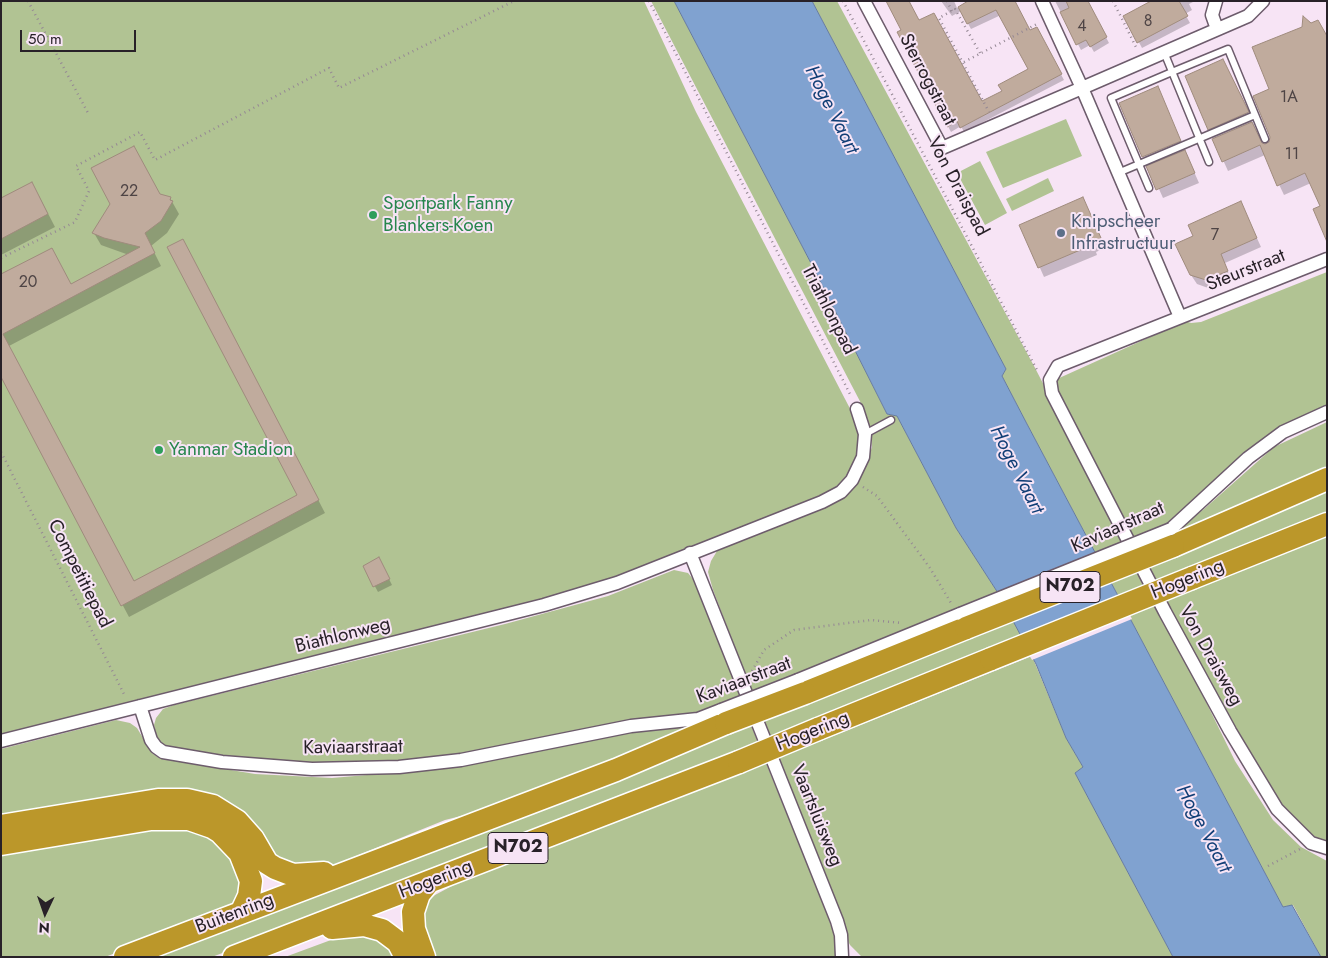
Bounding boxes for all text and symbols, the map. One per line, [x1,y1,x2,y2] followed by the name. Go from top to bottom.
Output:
[1144,12,1152,32] house number: 8
[1077,17,1087,37] house number: 4
[22,20,139,52] scale bar
[28,28,62,50] text: 50 m
[893,30,961,130] street label: Sterrogstraat
[799,62,863,158] water label: Hoge Vaart
[1280,88,1298,108] house number: 1A
[921,134,993,240] street label: Von Draispad
[1285,145,1299,165] house number: 11
[120,182,138,202] house number: 22
[383,193,513,237] place label: Sportpark Fanny Blankers-Koen
[367,209,379,221] marker: Sportpark Fanny Blankers-Koen
[1071,211,1176,255] place label: Knipscheer Infrastructuur
[1211,226,1219,246] house number: 7
[1055,227,1067,239] marker: Knipscheer Infrastructuur
[1203,245,1289,297] street label: Steurstraat
[796,261,860,359] street label: Triathlonpad
[19,273,37,293] house number: 20
[984,422,1048,518] water label: Hoge Vaart
[169,439,293,461] place label: Yanmar Stadion
[153,444,165,456] marker: Yanmar Stadion
[1068,497,1168,559] street label: Kaviaarstraat
[42,516,116,632] street label: Competitiepad
[1148,555,1228,605] street label: Hogering
[1040,572,1100,602] road number: N702
[1173,602,1247,710] street label: Von Draisweg
[293,613,393,659] street label: Biathlonweg
[693,653,795,709] street label: Kaviaarstraat
[773,707,853,757] street label: Hogering
[303,736,403,760] street label: Kaviaarstraat
[785,762,847,870] street label: Vaartsluisweg
[1170,781,1236,877] water label: Hoge Vaart
[488,832,548,864] road number: N702
[396,856,476,904] street label: Hogering
[20,888,70,938] north arrow
[193,889,277,939] street label: Buitenring
[38,918,50,938] text: N

